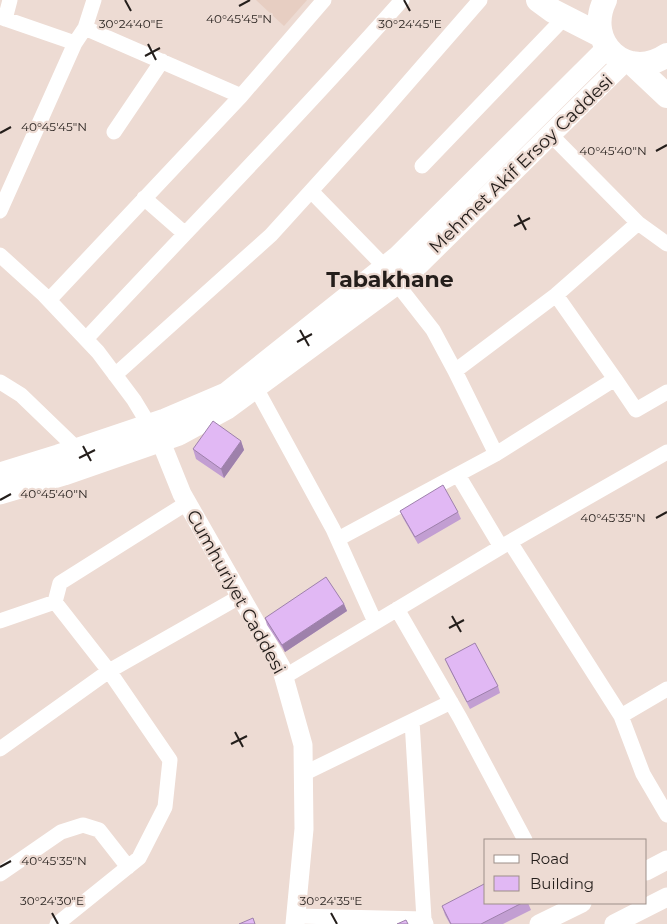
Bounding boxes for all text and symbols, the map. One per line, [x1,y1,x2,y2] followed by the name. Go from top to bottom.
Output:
[206,11,272,26] text: 40°45'45"N
[99,16,163,31] text: 30°24'40"E
[378,16,442,31] text: 30°24'45"E
[424,70,618,258] street label: Mehmet Akif Ersoy Caddesi
[21,119,87,134] text: 40°45'45"N
[579,143,647,158] text: 40°45'40"N
[326,266,454,293] district label: Tabakhane
[20,486,88,501] text: 40°45'40"N
[182,506,290,678] street label: Cumhuriyet Caddesi
[580,510,646,525] text: 40°45'35"N
[484,839,647,904] legend
[530,849,569,868] text: Road
[21,853,87,868] text: 40°45'35"N
[530,874,594,893] text: Building
[20,893,84,908] text: 30°24'30"E
[300,893,362,908] text: 30°24'35"E

